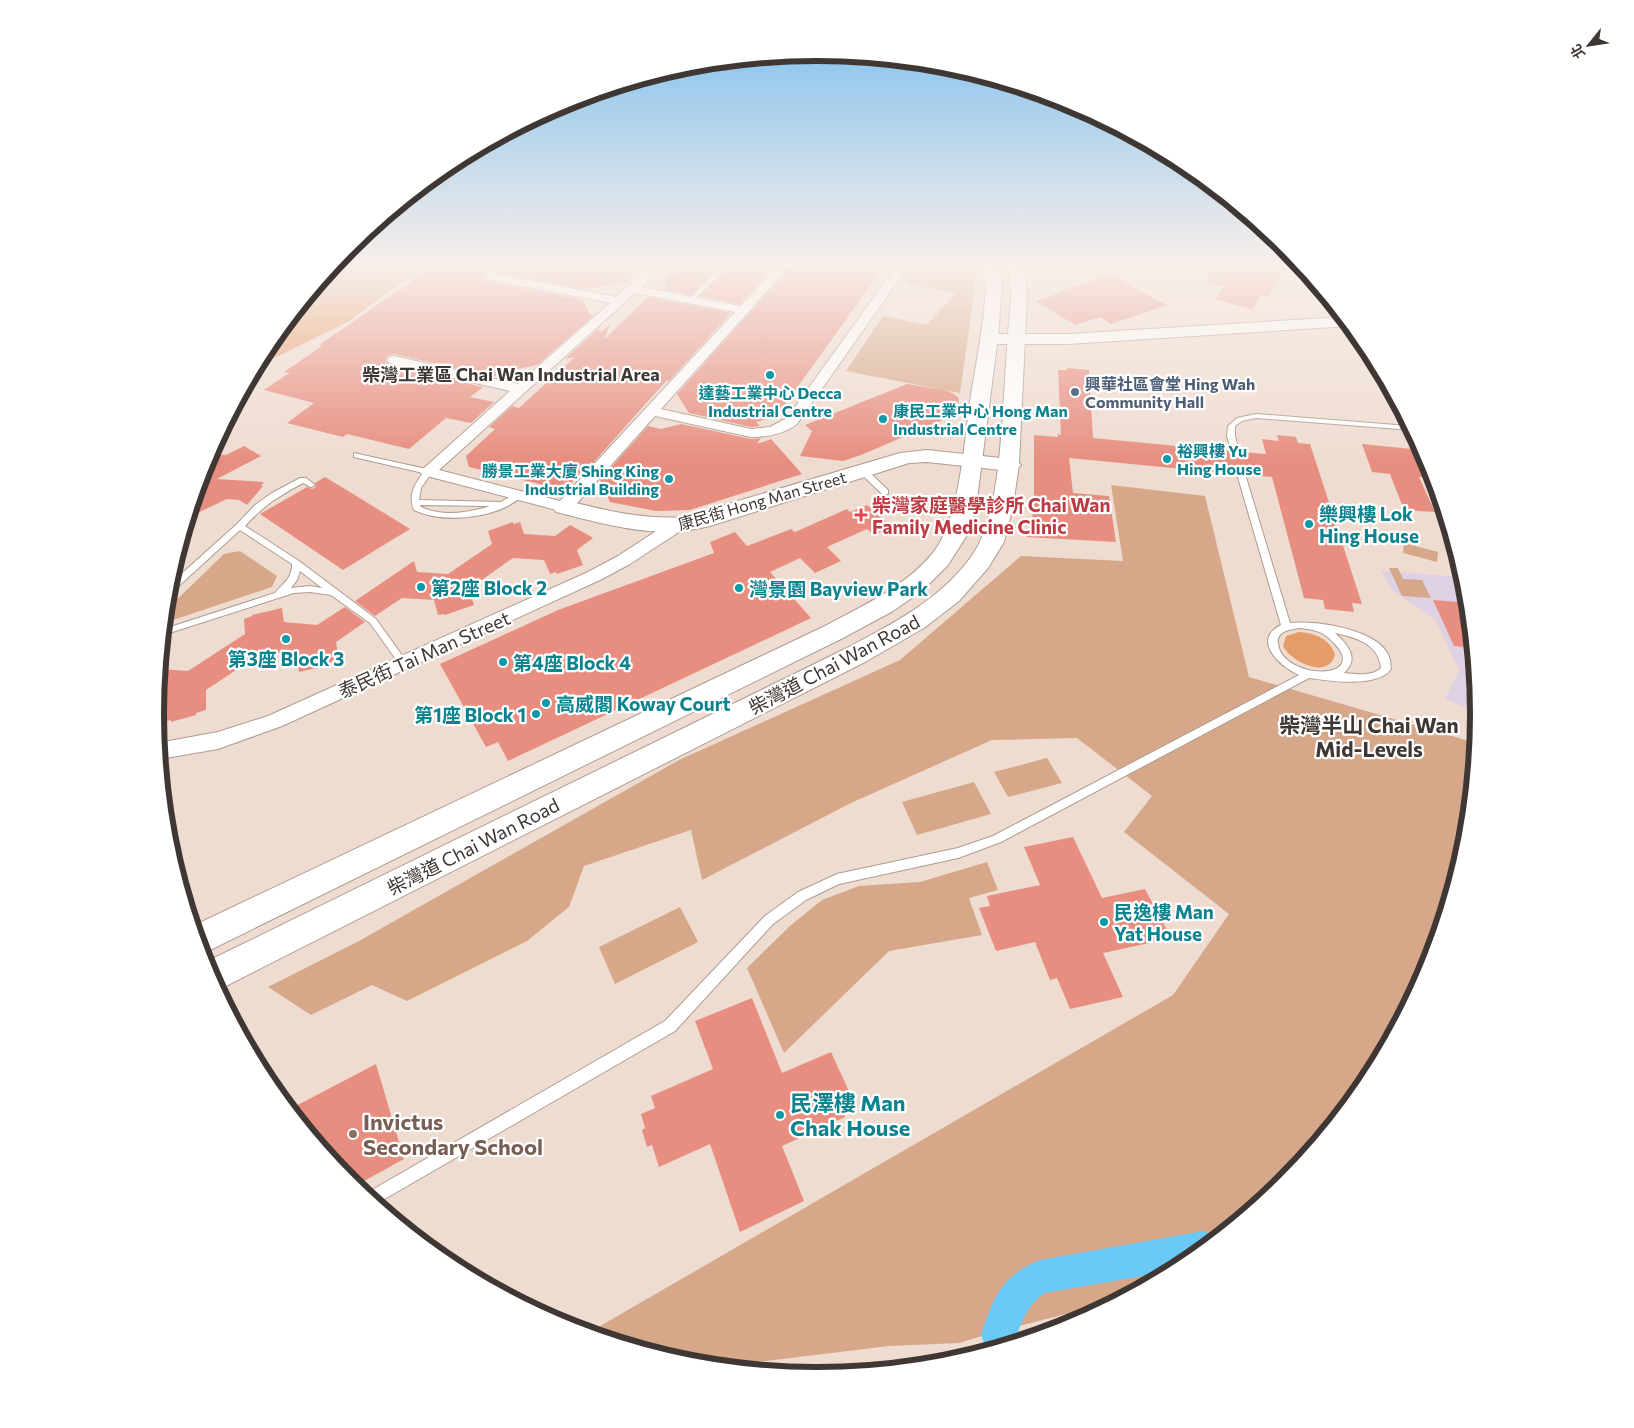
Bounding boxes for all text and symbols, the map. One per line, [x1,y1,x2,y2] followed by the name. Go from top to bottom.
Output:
[1564,20,1614,70] north arrow
[1566,41,1588,62] text: 北
[362,363,660,385] district label: 柴灣工業區 Chai Wan Industrial Area
[764,369,776,381] marker: 達藝工業中心 Decca Industrial Centre
[1085,374,1255,411] place label: 興華社區會堂 Hing Wah Community Hall
[698,383,842,420] place label: 達藝工業中心 Decca Industrial Centre
[1069,386,1081,398] marker: 興華社區會堂 Hing Wah Community Hall
[893,401,1068,438] place label: 康民工業中心 Hong Man Industrial Centre
[877,413,889,425] marker: 康民工業中心 Hong Man Industrial Centre
[1177,441,1261,478] place label: 裕興樓 Yu Hing House
[1161,453,1173,465] marker: 裕興樓 Yu Hing House
[482,461,659,498] place label: 勝景工業大廈 Shing King Industrial Building
[676,467,849,533] street label: 康民街 Hong Man Street
[663,473,675,485] marker: 勝景工業大廈 Shing King Industrial Building
[872,493,1110,538] place label: 柴灣家庭醫學診所 Chai Wan Family Medicine Clinic
[1319,502,1419,547] place label: 樂興樓 Lok Hing House
[854,508,868,522] marker: 柴灣家庭醫學診所 Chai Wan Family Medicine Clinic
[1303,518,1315,530] marker: 樂興樓 Lok Hing House
[431,576,547,599] place label: 第2座 Block 2
[749,577,928,600] place label: 灣景園 Bayview Park
[415,581,427,593] marker: 第2座 Block 2
[733,582,745,594] marker: 灣景園 Bayview Park
[334,606,514,702] street label: 泰民街 Tai Man Street
[745,609,923,719] street label: 柴灣道 Chai Wan Road
[280,633,292,645] marker: 第3座 Block 3
[228,647,344,670] place label: 第3座 Block 3
[513,651,631,674] place label: 第4座 Block 4
[497,656,509,668] marker: 第4座 Block 4
[556,692,731,715] place label: 高威閣 Koway Court
[540,697,552,709] marker: 高威閣 Koway Court
[414,703,526,726] place label: 第1座 Block 1
[530,708,542,720] marker: 第1座 Block 1
[1279,712,1459,761] district label: 柴灣半山 Chai Wan Mid-Levels
[383,793,563,899] street label: 柴灣道 Chai Wan Road
[1114,900,1214,945] place label: 民逸樓 Man Yat House
[1098,916,1110,928] marker: 民逸樓 Man Yat House
[790,1089,910,1141] place label: 民澤樓 Man Chak House
[363,1108,543,1160] place label: Invictus Secondary School
[774,1109,786,1121] marker: 民澤樓 Man Chak House
[347,1128,359,1140] marker: Invictus Secondary School

